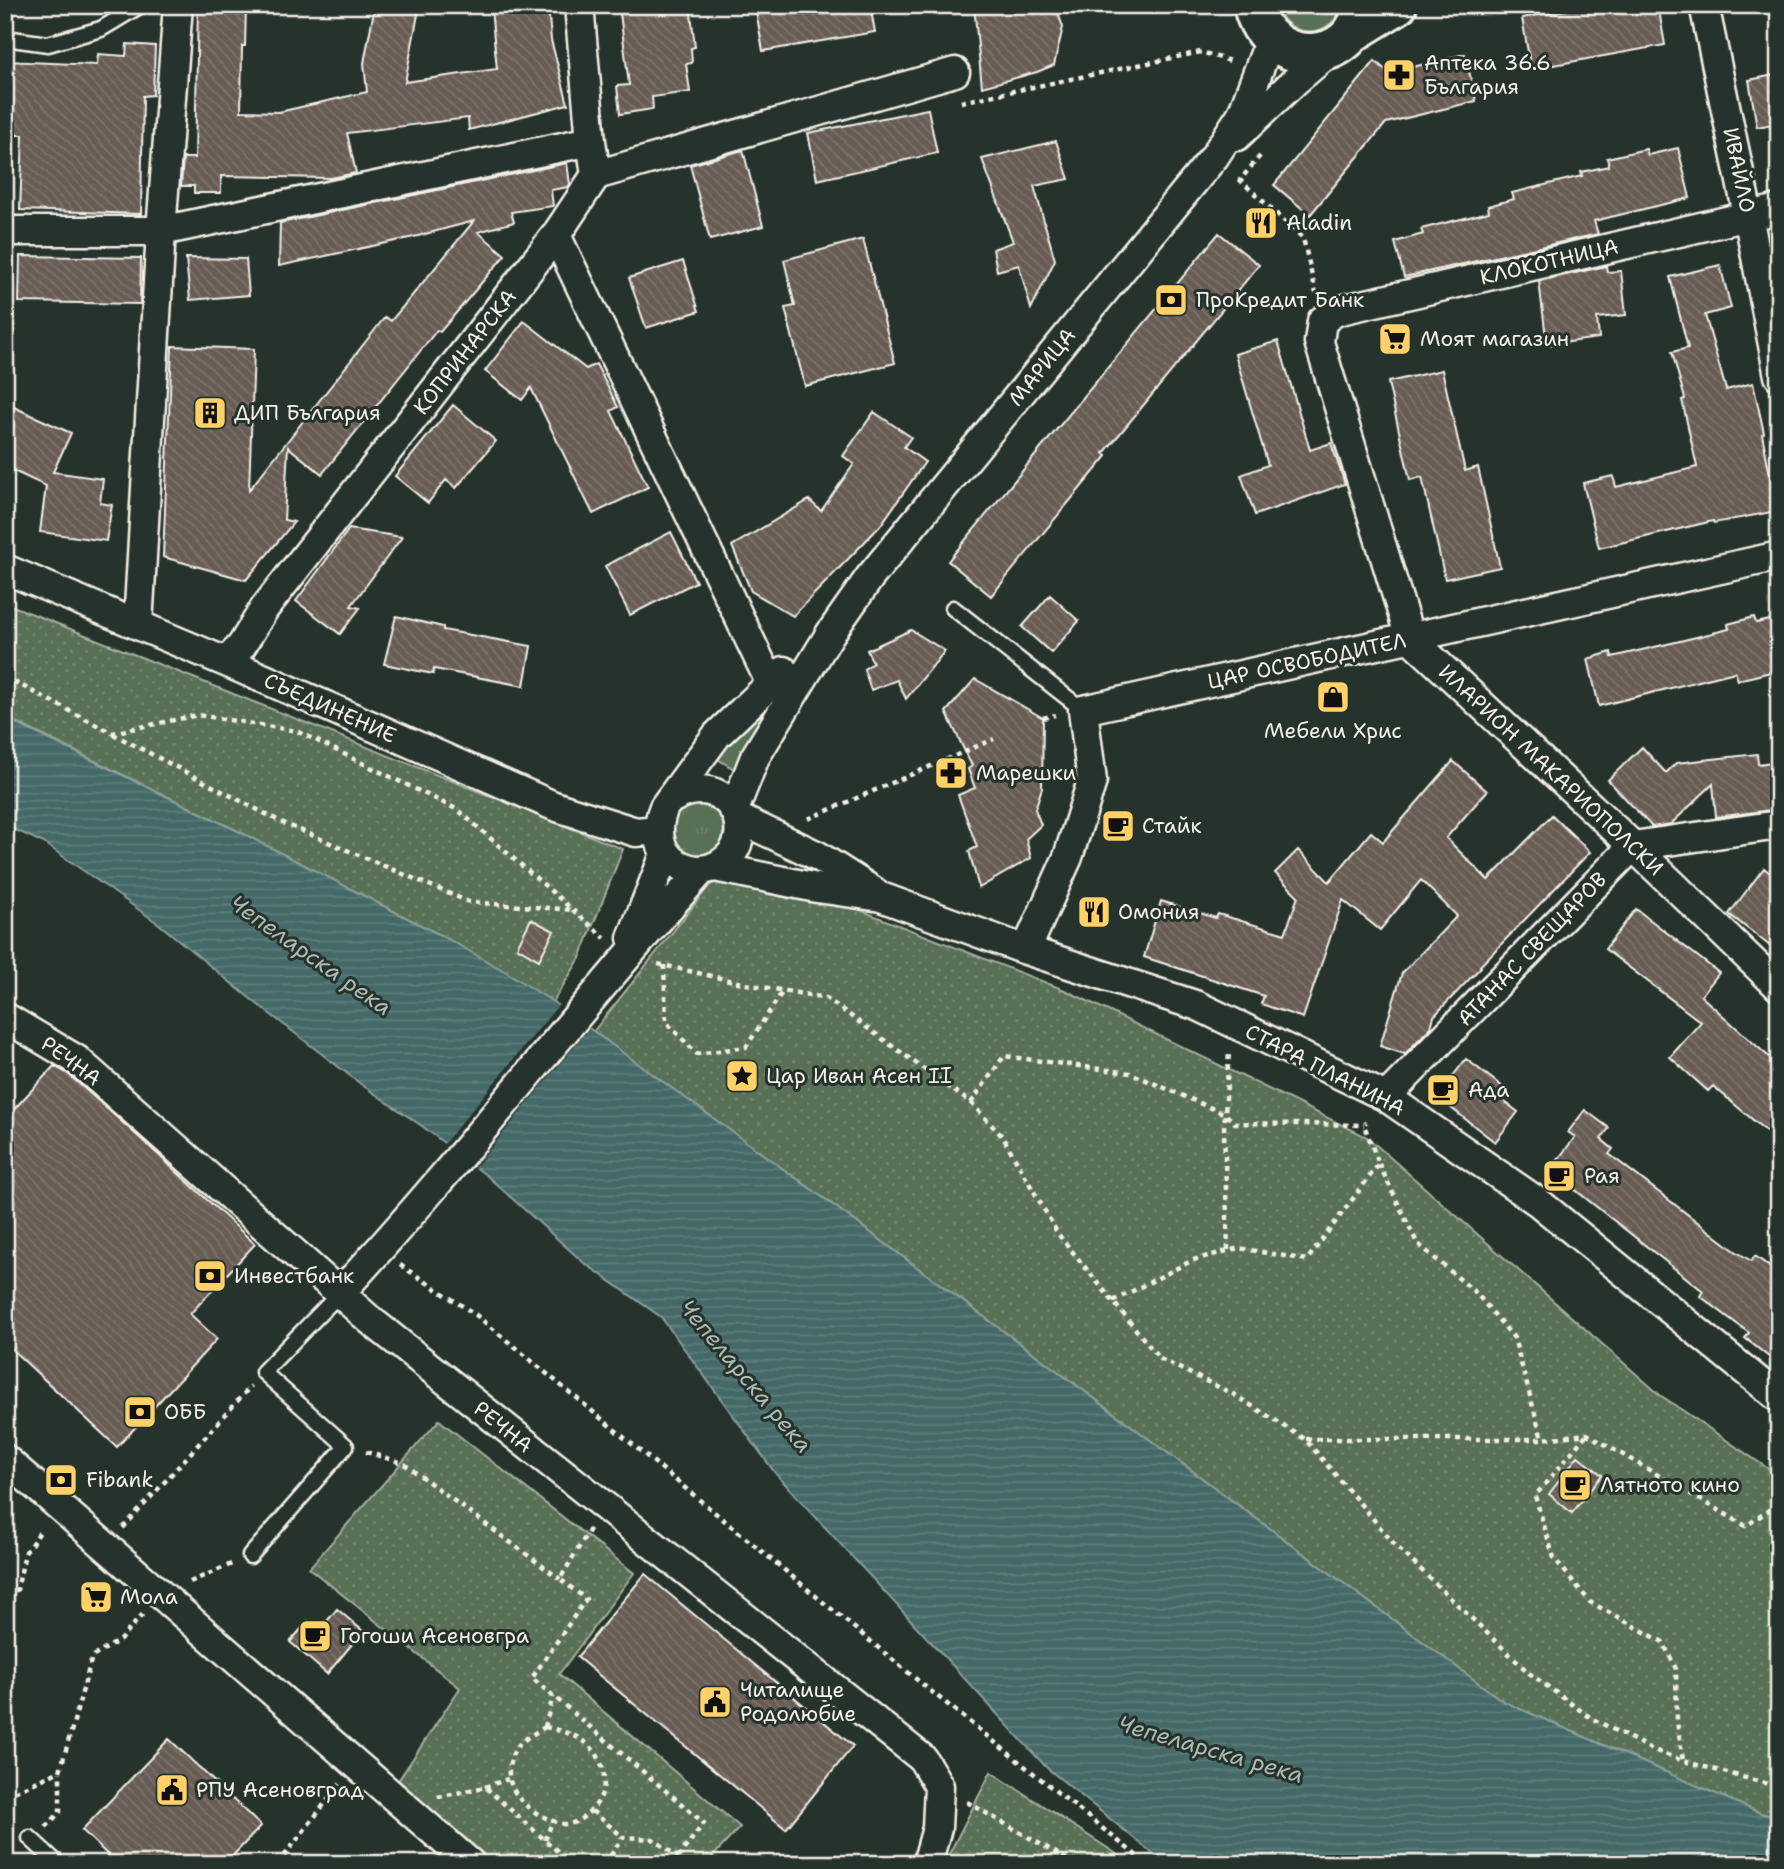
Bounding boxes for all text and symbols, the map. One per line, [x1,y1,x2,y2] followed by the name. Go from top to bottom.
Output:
[1424,49,1551,101] place label: Аптека 36.6 България
[1380,56,1418,94] pharmacy icon: Аптека 36.6 България
[1716,125,1762,215] street label: ИВАЙЛО
[1242,204,1280,242] restaurant icon: Aladin
[1286,209,1352,237] place label: Aladin
[1477,232,1621,292] street label: КЛОКОТНИЦА
[1152,281,1190,319] bank icon: ПроКредит Банк
[407,284,523,420] street label: КОПРИНАРСКА
[1196,286,1364,314] place label: ПроКредит Банк
[1376,320,1414,358] supermarket icon: Моят магазин
[1002,322,1082,412] street label: МАРИЦА
[1420,325,1569,353] place label: Моят магазин
[191,394,229,432] building icon: ДИП България
[234,399,381,427] place label: ДИП България
[1205,626,1409,696] street label: ЦАР ОСВОБОДИТЕЛ
[1432,658,1670,882] street label: ИЛАРИОН МАКАРИОПОЛСКИ
[259,666,401,750] street label: СЪЕДИНЕНИЕ
[1314,678,1352,716] shop icon: Мебели Хрис
[1264,717,1402,745] place label: Мебели Хрис
[932,754,970,792] pharmacy icon: Марешки
[976,759,1077,787] place label: Марешки
[1099,807,1137,845] cafe icon: Стайк
[1142,812,1202,840] place label: Стайк
[1451,866,1613,1032] street label: АТАНАС СВЕЩАРОВ
[224,888,398,1022] water label: Чепеларска река
[1075,893,1113,931] restaurant icon: Омония
[1118,898,1200,926] place label: Омония
[1240,1018,1410,1122] street label: СТАРА ПЛАНИНА
[35,1030,107,1092] street label: РЕЧНА
[723,1057,761,1095] place icon: Цар Иван Асен II
[766,1062,952,1090] place label: Цар Иван Асен II
[1424,1071,1462,1109] cafe icon: Ада
[1468,1076,1509,1104] place label: Ада
[1540,1157,1578,1195] cafe icon: Рая
[1584,1162,1620,1190] place label: Рая
[191,1257,229,1295] bank icon: Инвестбанк
[234,1262,354,1290] place label: Инвестбанк
[673,1293,819,1459] water label: Чепеларска река
[121,1393,159,1431] bank icon: ОББ
[468,1395,538,1459] street label: РЕЧНА
[164,1398,206,1426] place label: ОББ
[42,1461,80,1499] bank icon: Fibank
[86,1466,154,1494] place label: Fibank
[1556,1466,1594,1504] cafe icon: Лятното кино
[1600,1471,1740,1499] place label: Лятното кино
[77,1578,115,1616] supermarket icon: Мола
[120,1583,178,1611] place label: Мола
[296,1617,334,1655] cafe icon: Гогоши Асеновгра
[340,1622,529,1650] place label: Гогоши Асеновгра
[740,1676,856,1728] place label: Читалище Родолюбие
[696,1683,734,1721] public building icon: Читалище Родолюбие
[1115,1708,1307,1790] water label: Чепеларска река
[153,1771,191,1809] public building icon: РПУ Асеновград
[196,1776,364,1804] place label: РПУ Асеновград

